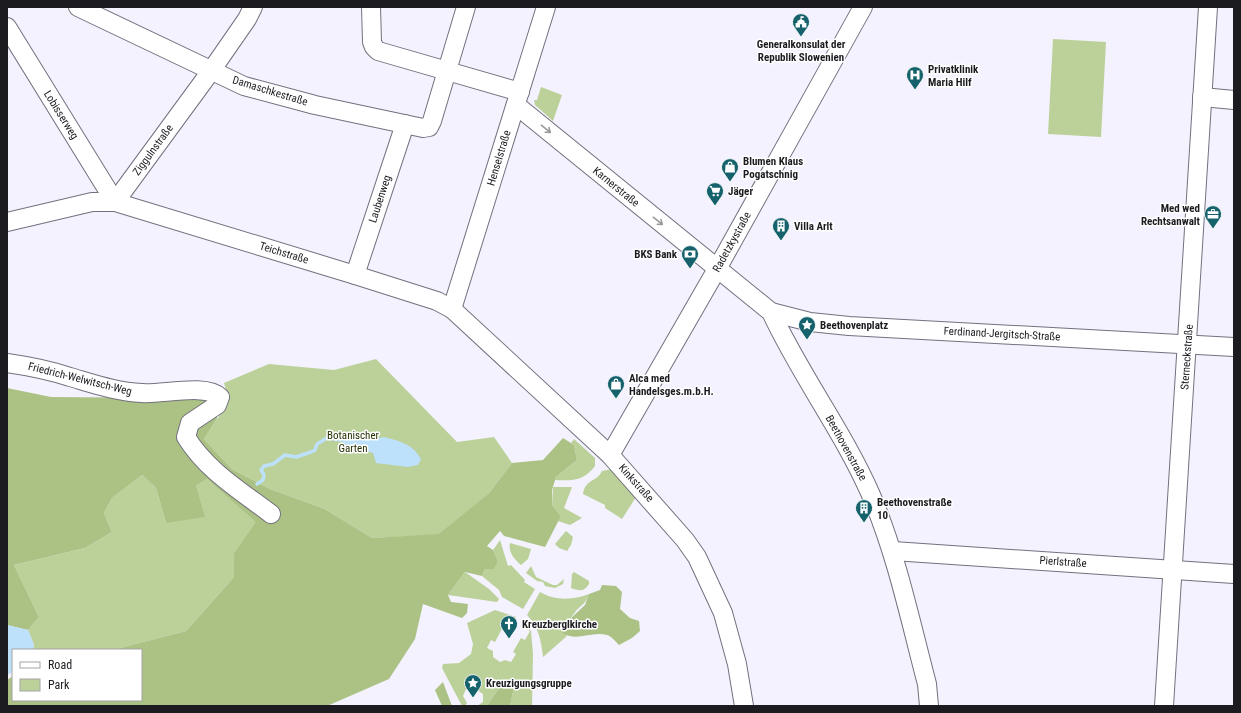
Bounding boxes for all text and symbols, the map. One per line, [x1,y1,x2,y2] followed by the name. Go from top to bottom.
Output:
[791,12,811,37] public building icon: Generalkonsulat der Republik Slowenien
[757,38,846,64] place label: Generalkonsulat der Republik Slowenien
[928,63,979,89] place label: Privatklinik Maria Hilf
[905,65,925,90] hospital icon: Privatklinik Maria Hilf
[231,73,309,109] street label: Damaschkestraße
[41,88,81,142] street label: Lobisserweg
[130,122,176,178] street label: Ziggulnstraße
[541,125,552,134] one-way arrow
[484,129,514,187] street label: Henselstraße
[743,155,803,181] place label: Blumen Klaus Pogatschnig
[720,157,740,182] shop icon: Blumen Klaus Pogatschnig
[590,164,642,210] street label: Karnerstraße
[366,173,394,225] street label: Laubenweg
[705,181,725,206] supermarket icon: Jäger
[728,185,753,198] place label: Jäger
[1141,202,1201,228] place label: Med wed Rechtsanwalt
[1203,204,1223,229] office icon: Med wed Rechtsanwalt
[710,210,754,274] street label: Radetzkystraße
[652,216,663,225] one-way arrow
[771,216,791,241] building icon: Villa Arlt
[794,220,833,233] place label: Villa Arlt
[258,239,310,267] street label: Teichstraße
[680,244,700,269] bank icon: BKS Bank
[634,248,678,261] place label: BKS Bank
[797,315,817,340] place icon: Beethovenplatz
[820,319,888,332] place label: Beethovenplatz
[943,324,1061,344] street label: Ferdinand-Jergitsch-Straße
[1178,324,1196,390] street label: Sterneckstraße
[27,360,133,398] street label: Friedrich-Welwitsch-Weg
[629,372,714,398] place label: Alca med Handelsges.m.b.H.
[606,374,626,399] shop icon: Alca med Handelsges.m.b.H.
[823,413,869,483] street label: Beethovenstraße
[327,429,380,455] park label: Botanischer Garten
[616,461,656,505] street label: Kinkstraße
[877,496,952,522] place label: Beethovenstraße 10
[854,498,874,523] building icon: Beethovenstraße 10
[1039,554,1087,570] street label: Pierlstraße
[499,614,519,639] church icon: Kreuzberglkirche
[522,618,597,631] place label: Kreuzberglkirche
[12,649,142,701] legend
[48,658,72,672] text: Road
[463,673,483,698] place icon: Kreuzigungsgruppe
[486,677,572,690] place label: Kreuzigungsgruppe
[48,678,70,692] text: Park

